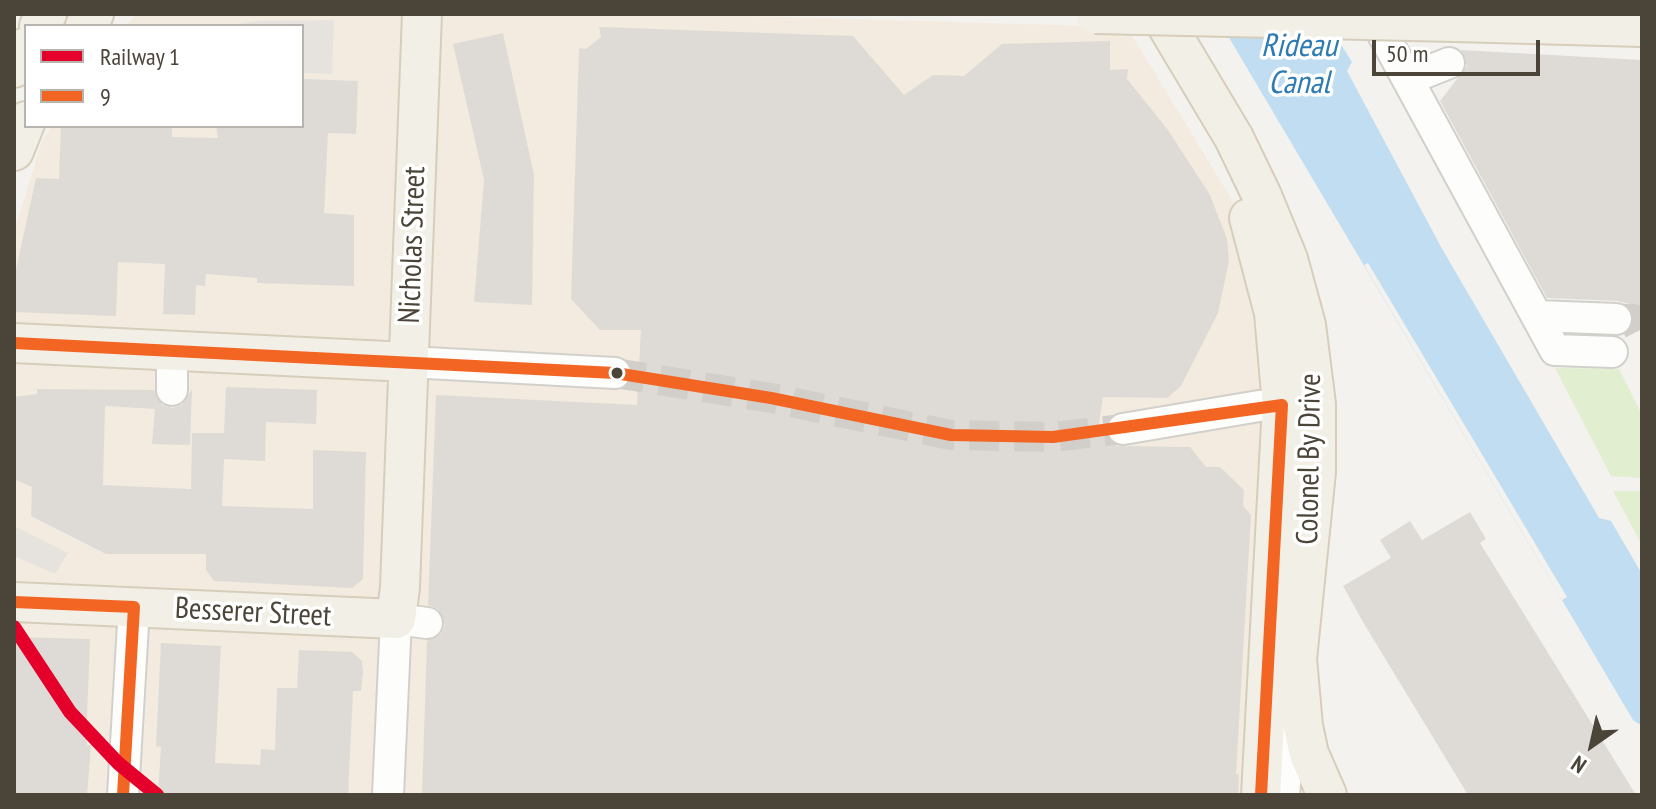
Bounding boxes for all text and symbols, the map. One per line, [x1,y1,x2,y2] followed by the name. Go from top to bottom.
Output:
[24,24,304,128] legend
[1376,24,1544,74] scale bar
[1261,28,1337,103] water label: Rideau Canal
[1386,38,1428,69] text: 50 m
[100,41,180,72] text: Railway 1
[100,81,111,112] text: 9
[392,166,434,324] street label: Nicholas Street
[609,365,625,381] unlabelled marker
[1291,373,1329,545] street label: Colonel By Drive
[174,591,332,635] street label: Besserer Street
[1552,705,1632,785] north arrow
[1566,750,1591,780] text: N

